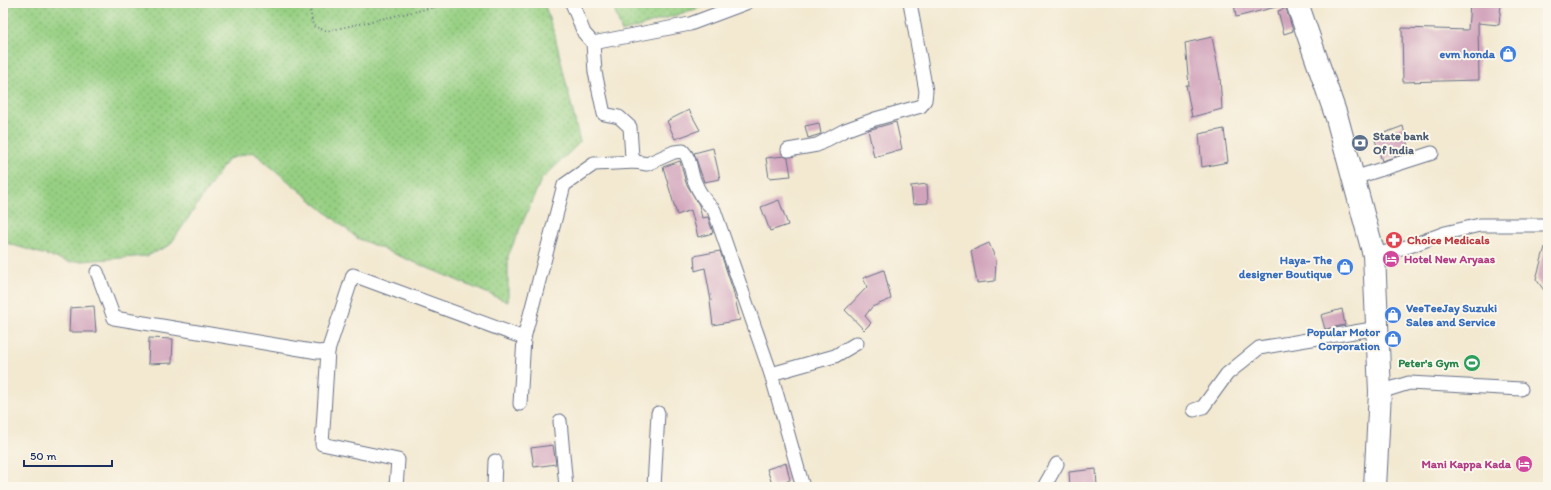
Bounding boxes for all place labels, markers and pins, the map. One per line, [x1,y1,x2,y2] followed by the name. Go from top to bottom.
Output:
[1498,44,1518,64] shop icon: evm honda
[1439,47,1496,61] place label: evm honda
[1373,129,1430,157] place label: State bank Of India
[1350,133,1370,153] bank icon: State bank Of India
[1384,230,1404,250] pharmacy icon: Choice Medicals
[1407,233,1490,247] place label: Choice Medicals
[1381,249,1401,269] hotel icon: Hotel New Aryaas
[1404,252,1496,267] place label: Hotel New Aryaas
[1239,253,1332,282] place label: Haya- The designer Boutique
[1335,257,1355,277] shop icon: Haya- The designer Boutique
[1406,301,1497,329] place label: VeeTeeJay Suzuki Sales and Service
[1383,305,1403,325] shop icon: VeeTeeJay Suzuki Sales and Service
[1307,325,1381,354] place label: Popular Motor Corporation
[1383,329,1403,349] shop icon: Popular Motor Corporation
[1462,353,1482,373] sports icon: Peter's Gym
[1398,356,1459,371] place label: Peter's Gym
[1514,454,1534,474] hotel icon: Mani Kappa Kada
[1421,457,1512,472] place label: Mani Kappa Kada

